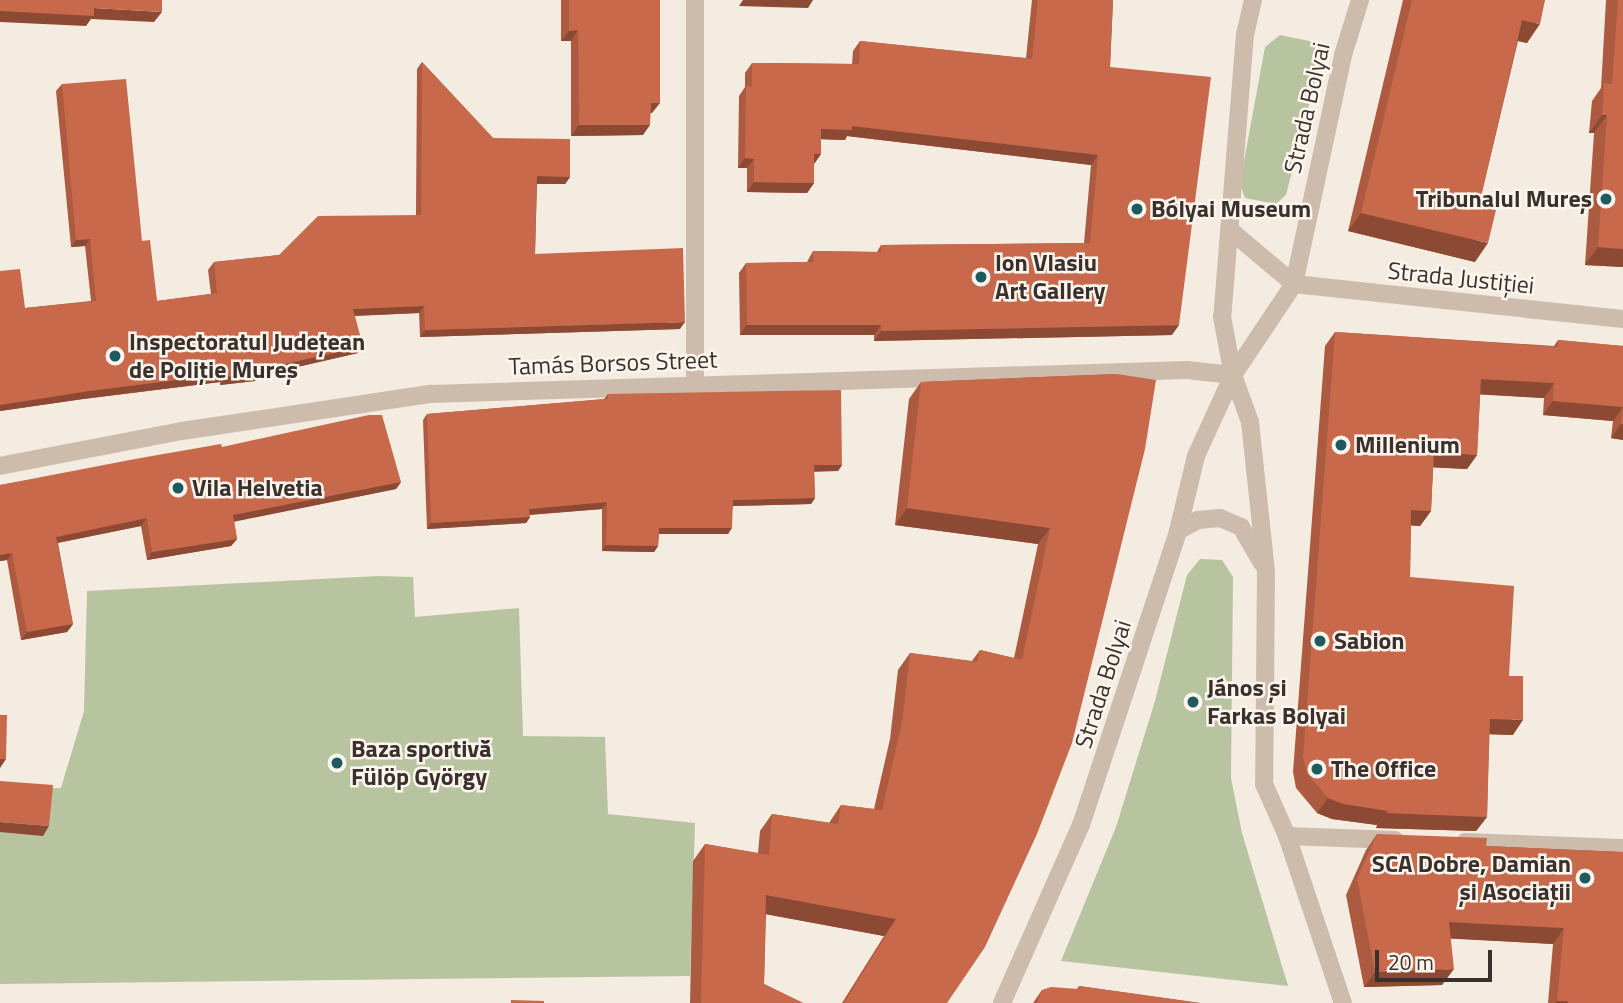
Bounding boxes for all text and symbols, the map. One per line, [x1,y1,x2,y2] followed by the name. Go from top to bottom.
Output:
[1278,40,1336,176] street label: Strada Bolyai
[1416,185,1592,213] place label: Tribunalul Mureș
[1598,191,1614,207] marker: Tribunalul Mureș
[1151,195,1311,223] place label: Bólyai Museum
[1129,201,1145,217] marker: Bólyai Museum
[995,249,1105,305] place label: Ion Vlasiu Art Gallery
[1386,256,1536,300] street label: Strada Justiției
[973,269,989,285] marker: Ion Vlasiu Art Gallery
[129,328,365,384] place label: Inspectoratul Județean de Poliție Mureș
[508,345,718,381] street label: Tamás Borsos Street
[107,348,123,364] marker: Inspectoratul Județean de Poliție Mureș
[1355,431,1460,459] place label: Millenium
[1333,437,1349,453] marker: Millenium
[192,474,323,502] place label: Vila Helvetia
[170,480,186,496] marker: Vila Helvetia
[1069,616,1137,752] street label: Strada Bolyai
[1334,627,1405,655] place label: Sabion
[1312,633,1328,649] marker: Sabion
[1207,674,1346,730] place label: János și Farkas Bolyai
[1185,694,1201,710] marker: János și Farkas Bolyai
[351,735,491,791] place label: Baza sportivă Fülöp György
[329,755,345,771] marker: Baza sportivă Fülöp György
[1331,755,1436,783] place label: The Office
[1309,761,1325,777] marker: The Office
[1372,850,1571,906] place label: SCA Dobre, Damian și Asociații
[1577,870,1593,886] marker: SCA Dobre, Damian și Asociații
[1378,936,1495,980] scale bar
[1388,946,1434,978] text: 20 m

